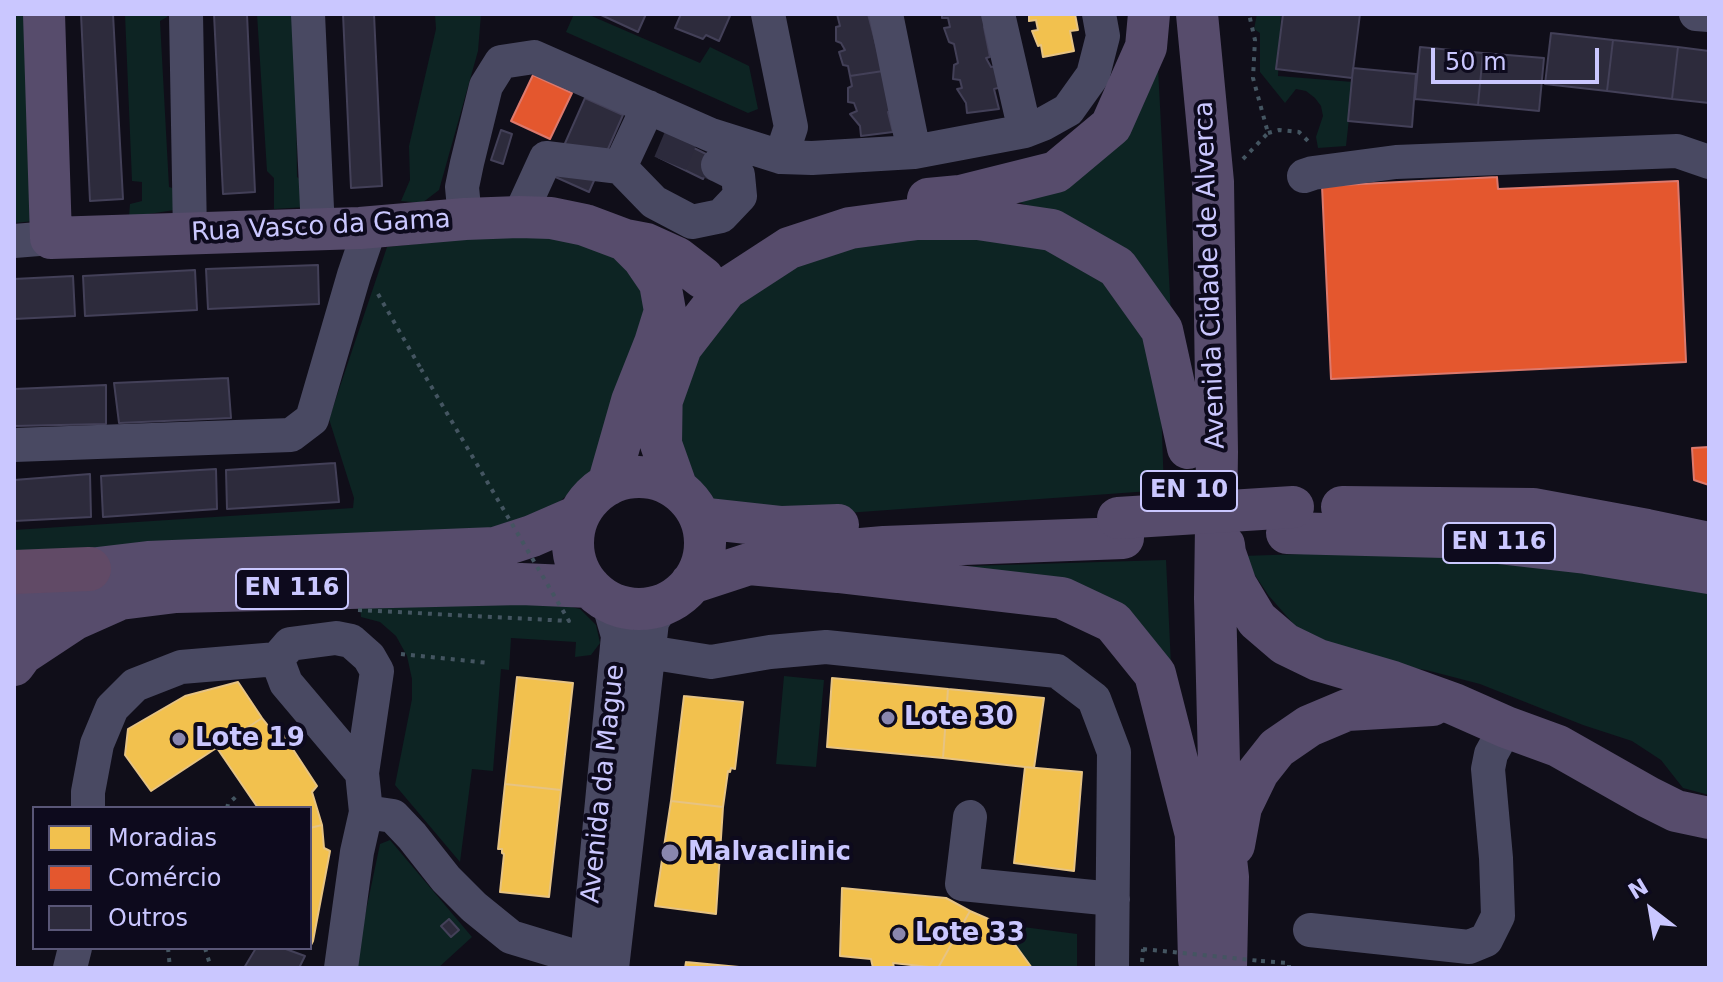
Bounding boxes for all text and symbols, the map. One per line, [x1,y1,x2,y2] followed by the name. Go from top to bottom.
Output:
[1435,32,1603,82] scale bar
[1445,48,1507,76] text: 50 m
[1189,100,1233,450] street label: Avenida Cidade de Alverca
[191,205,451,249] street label: Rua Vasco da Gama
[1141,471,1237,511] road number: EN 10
[1443,523,1555,563] road number: EN 116
[236,569,348,609] road number: EN 116
[576,663,632,905] street label: Avenida da Mague
[904,702,1014,734] place label: Lote 30
[879,709,897,727] marker: Lote 30
[195,723,305,755] place label: Lote 19
[170,730,188,748] marker: Lote 19
[32,806,312,950] legend
[108,824,217,852] text: Moradias
[688,837,851,869] place label: Malvaclinic
[659,842,681,864] marker: Malvaclinic
[108,864,221,892] text: Comércio
[1611,870,1691,950] north arrow
[1624,874,1653,904] text: N
[108,904,188,932] text: Outros
[915,918,1025,950] place label: Lote 33
[890,925,908,943] marker: Lote 33

